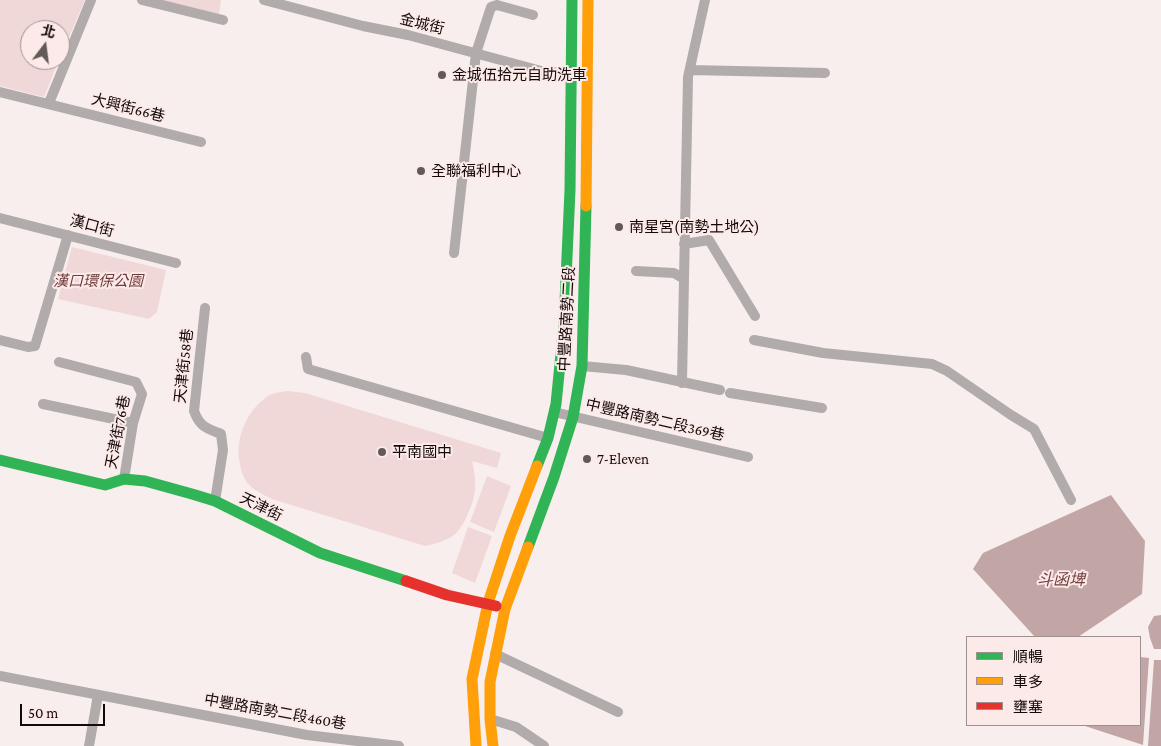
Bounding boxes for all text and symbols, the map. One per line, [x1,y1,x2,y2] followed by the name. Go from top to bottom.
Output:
[398,10,446,38] street label: 金城街
[20,20,70,70] north arrow
[40,22,57,41] text: 北
[452,66,587,84] place label: 金城伍拾元自助洗車
[436,69,448,81] marker: 金城伍拾元自助洗車
[89,90,167,126] street label: 大興街66巷
[431,162,521,180] place label: 全聯福利中心
[415,165,427,177] marker: 全聯福利中心
[68,211,116,241] street label: 漢口街
[629,218,760,236] place label: 南星宮(南勢土地公)
[613,221,625,233] marker: 南星宮(南勢土地公)
[555,266,579,372] street label: 中豐路南勢二段
[53,272,143,290] park label: 漢口環保公園
[171,328,197,404] street label: 天津街58巷
[102,394,134,470] street label: 天津街76巷
[584,395,726,445] street label: 中豐路南勢二段369巷
[392,443,452,461] place label: 平南國中
[376,446,388,458] marker: 平南國中
[597,450,649,468] place label: 7-Eleven
[581,453,593,465] marker: 7-Eleven
[237,489,285,525] street label: 天津街
[1037,570,1085,590] water label: 斗函埤
[966,636,1141,726] legend
[1013,649,1043,665] text: 順暢
[1013,674,1043,690] text: 車多
[203,691,347,733] street label: 中豐路南勢二段460巷
[22,694,108,726] scale bar
[1013,699,1043,715] text: 壅塞
[28,705,58,721] text: 50 m

